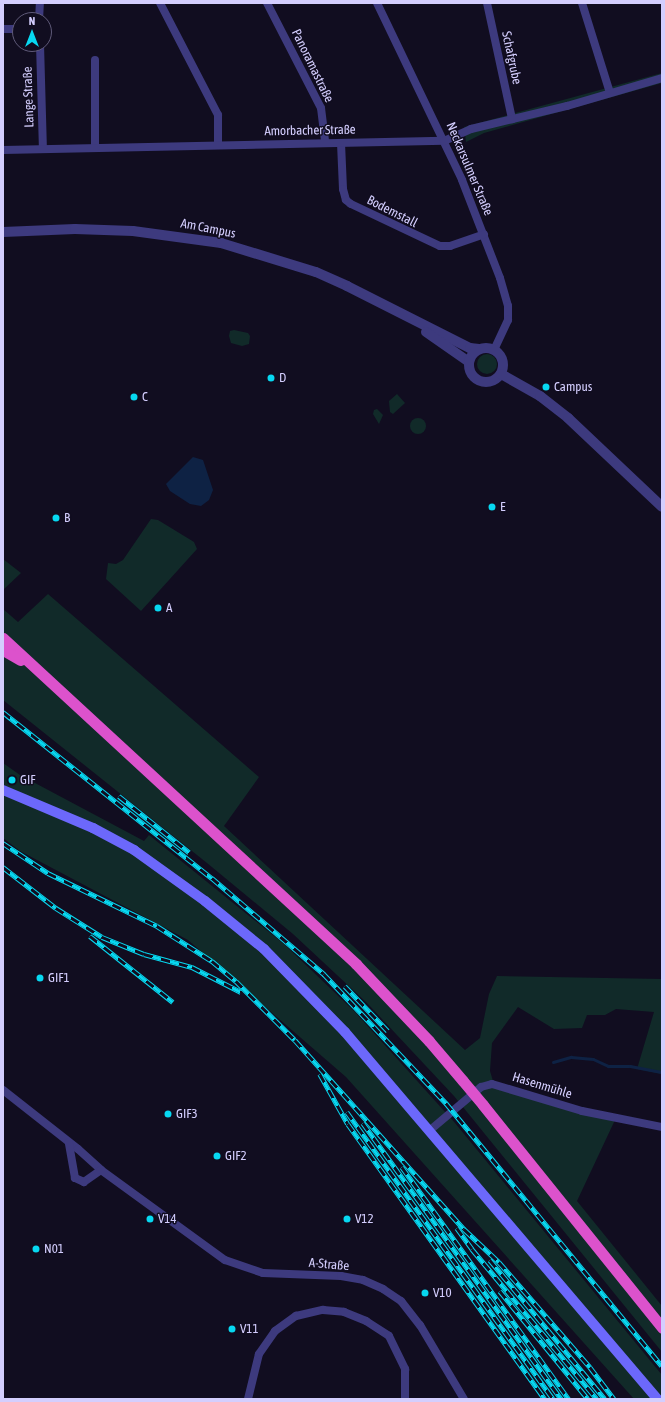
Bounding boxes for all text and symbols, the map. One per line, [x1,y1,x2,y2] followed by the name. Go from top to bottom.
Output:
[12,12,52,52] north arrow
[29,15,35,27] text: N
[288,27,336,105] street label: Panoramastraße
[498,30,524,86] street label: Schafgrube
[20,66,38,128] street label: Lange Straße
[442,120,496,218] street label: Neckarsulmer Straße
[264,122,356,140] street label: Amorbacher Straße
[364,193,420,231] street label: Bodemstall
[179,216,237,242] street label: Am Campus
[279,370,286,386] place label: D
[266,373,276,383] marker: D
[554,379,592,395] place label: Campus
[541,382,551,392] marker: Campus
[142,389,148,405] place label: C
[129,392,139,402] marker: C
[500,499,506,515] place label: E
[487,502,497,512] marker: E
[64,510,70,526] place label: B
[51,513,61,523] marker: B
[166,600,172,616] place label: A
[153,603,163,613] marker: A
[20,772,35,788] place label: GIF
[7,775,17,785] marker: GIF
[48,970,70,986] place label: GIF1
[35,973,45,983] marker: GIF1
[510,1070,574,1102] street label: Hasenmühle
[176,1106,198,1122] place label: GIF3
[163,1109,173,1119] marker: GIF3
[225,1148,247,1164] place label: GIF2
[212,1151,222,1161] marker: GIF2
[158,1211,177,1227] place label: V14
[355,1211,374,1227] place label: V12
[145,1214,155,1224] marker: V14
[342,1214,352,1224] marker: V12
[44,1241,64,1257] place label: N01
[31,1244,41,1254] marker: N01
[308,1255,350,1275] street label: A-Straße
[433,1285,452,1301] place label: V10
[420,1288,430,1298] marker: V10
[240,1321,259,1337] place label: V11
[227,1324,237,1334] marker: V11

